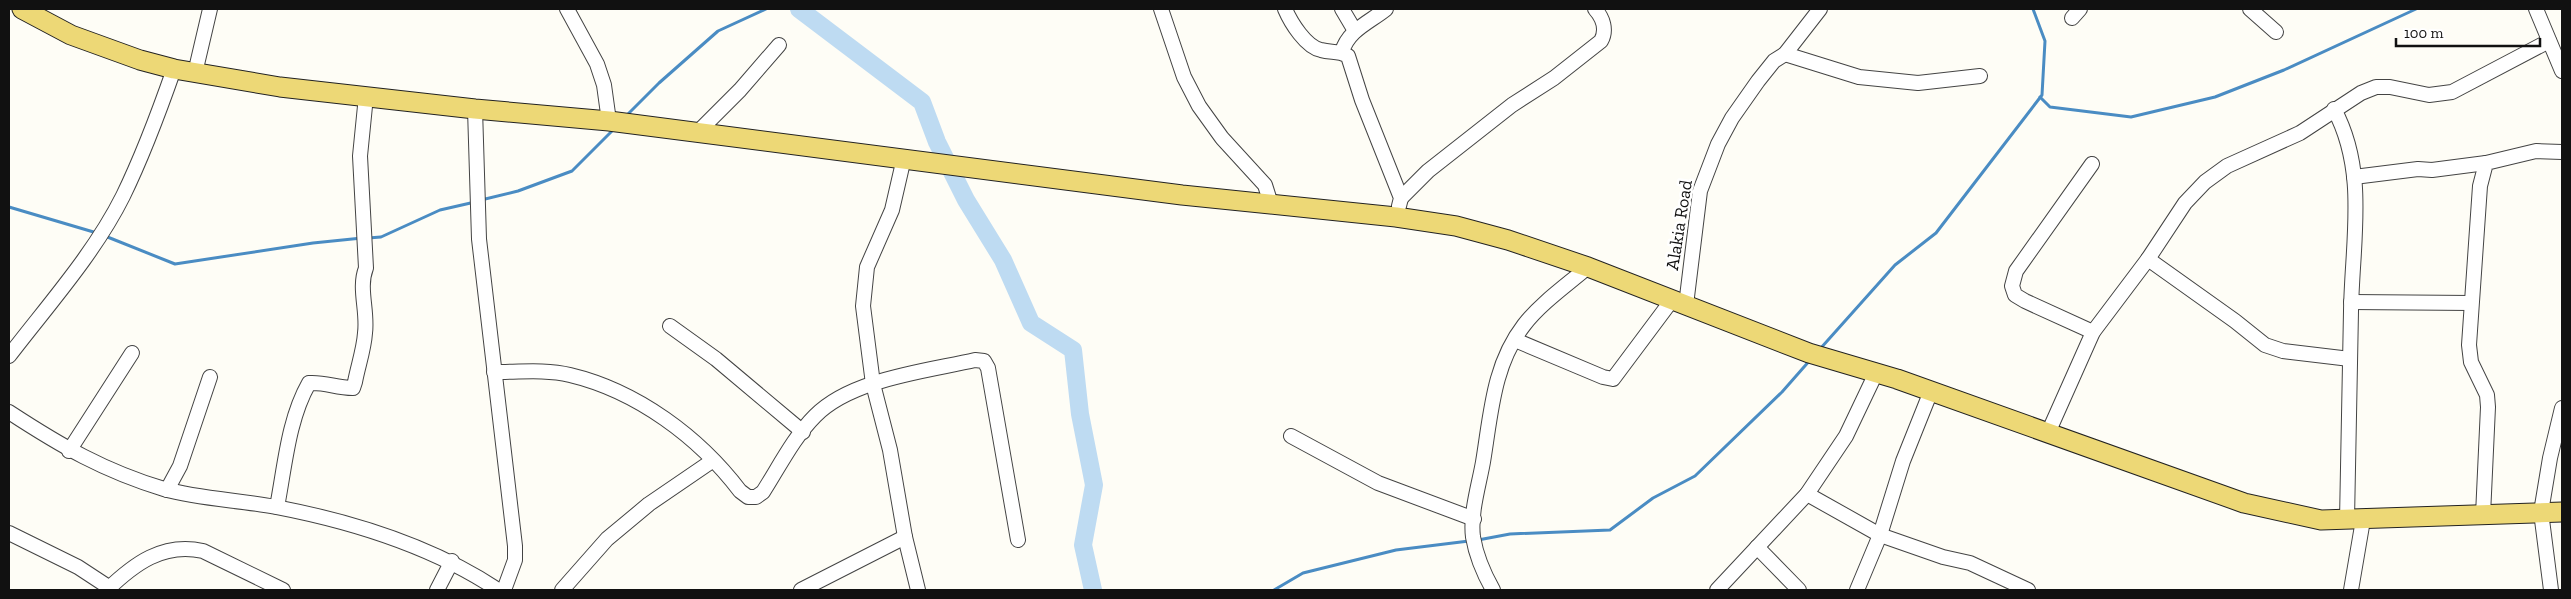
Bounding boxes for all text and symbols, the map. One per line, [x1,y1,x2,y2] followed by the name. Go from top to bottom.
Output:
[2396,15,2540,47] scale bar
[2404,24,2443,42] text: 100 m
[1661,178,1697,272] street label: Alakia Road

